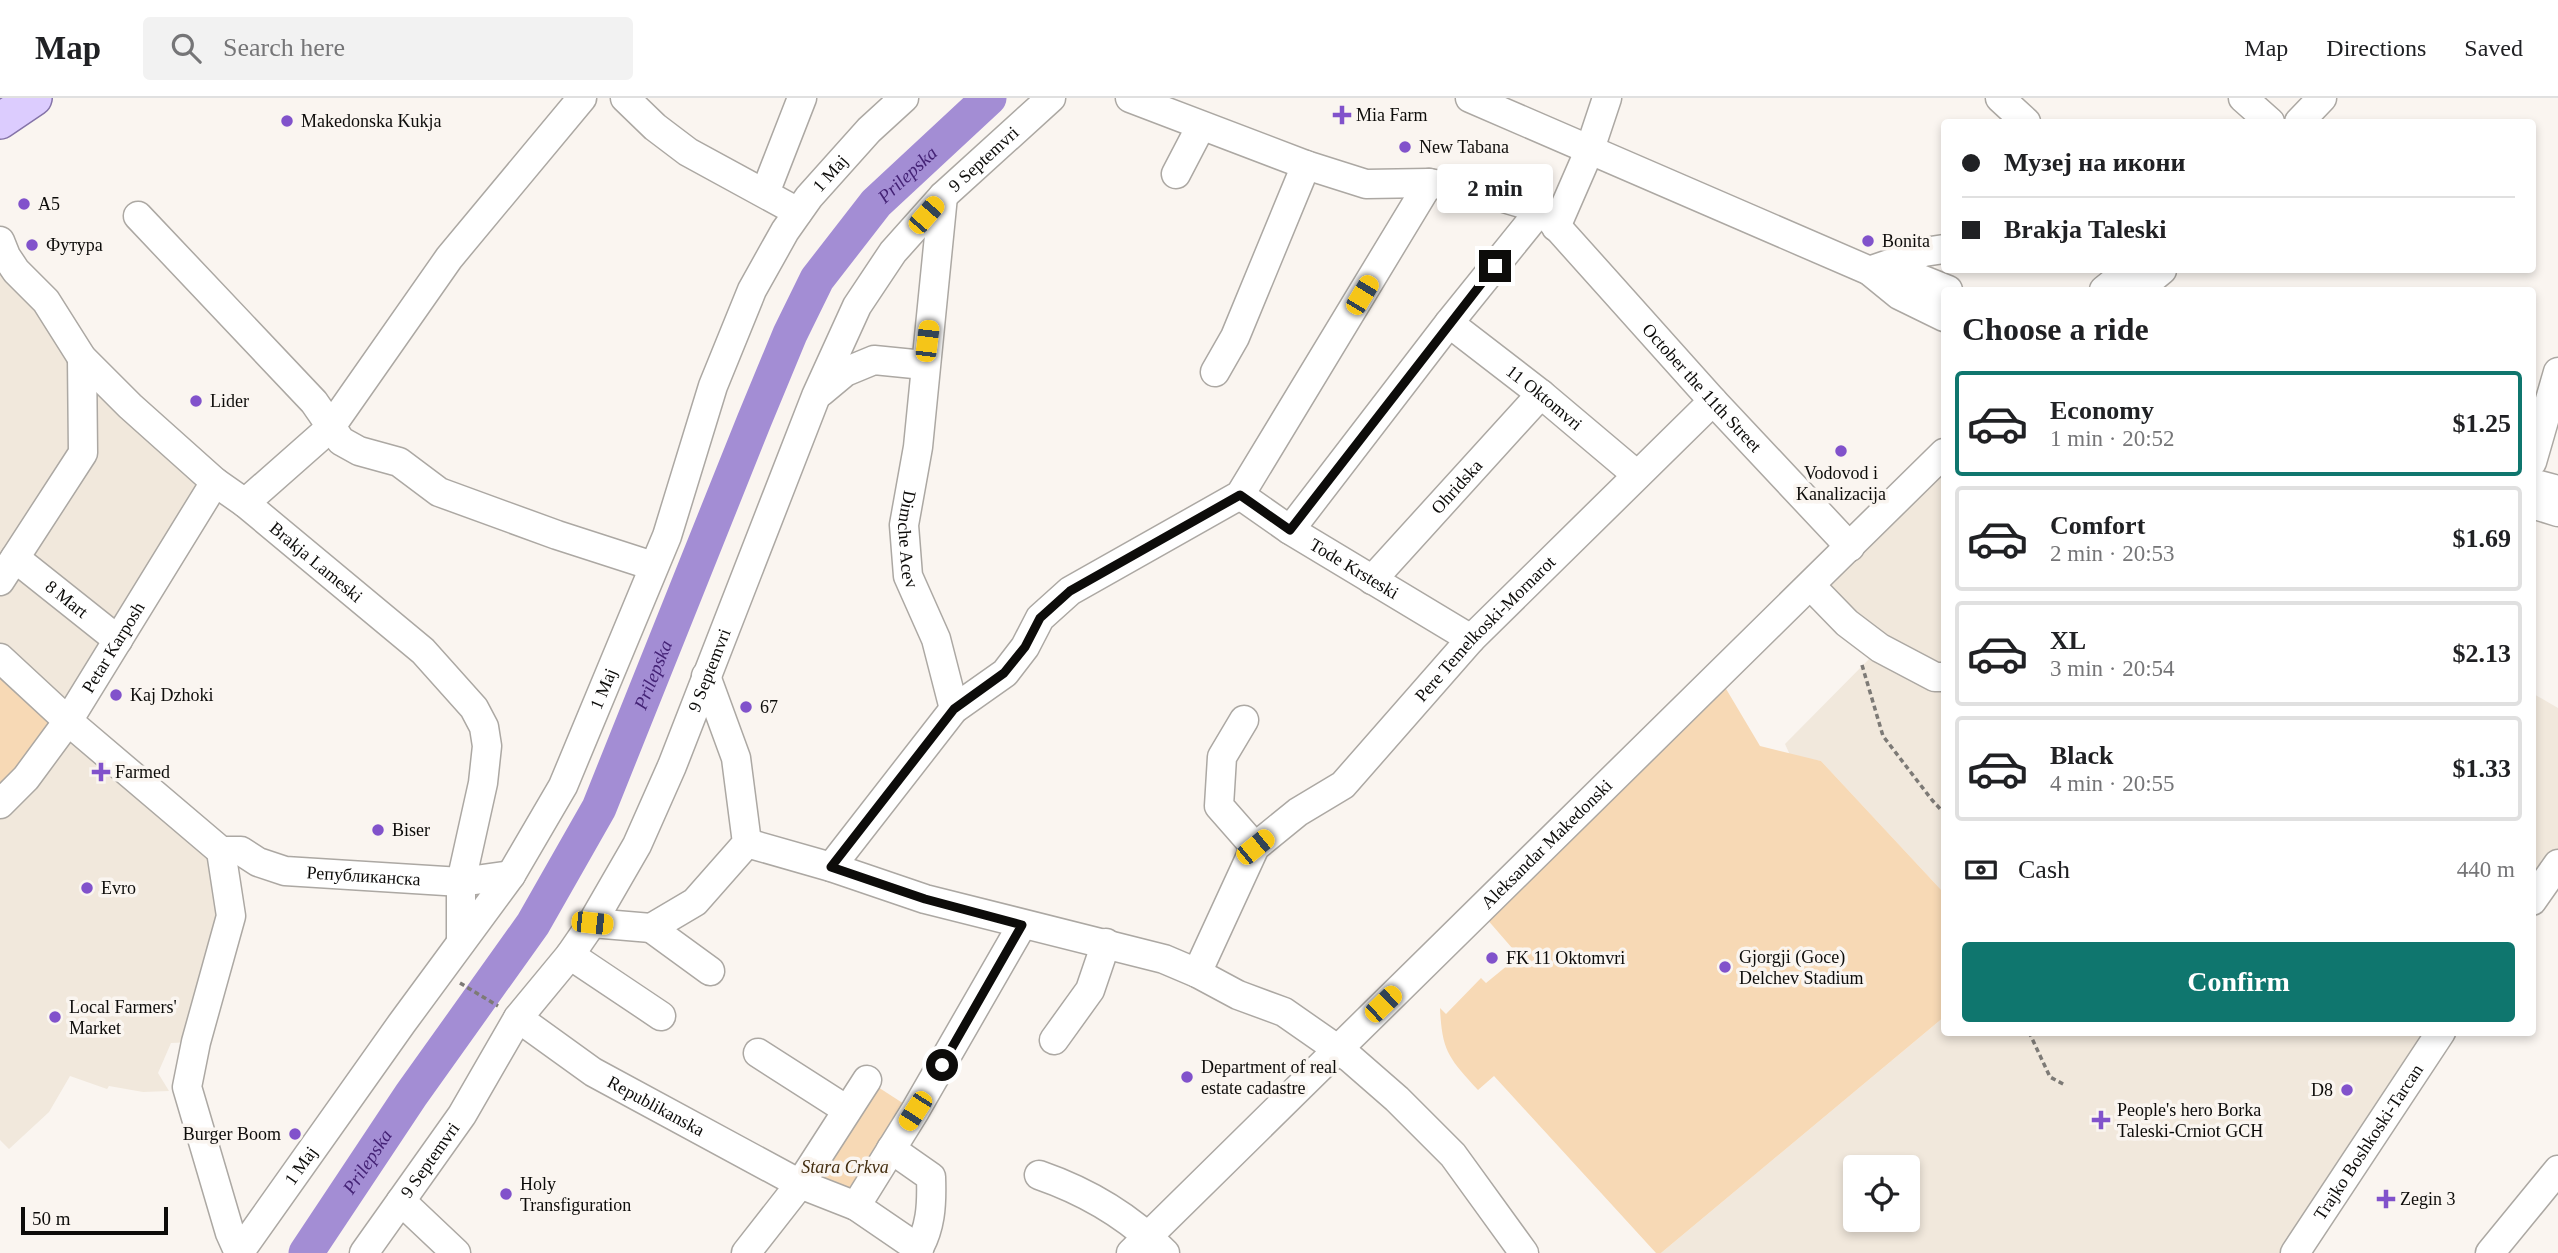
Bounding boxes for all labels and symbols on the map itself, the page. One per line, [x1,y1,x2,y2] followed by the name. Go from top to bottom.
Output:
[1356,105,1428,125] place label: Mia Farm
[1334,107,1350,123] marker: Mia Farm
[301,111,441,131] place label: Makedonska Kukja
[279,113,295,129] marker: Makedonska Kukja
[944,122,1023,196] street label: 9 Septemvri
[1419,137,1509,157] place label: New Tabana
[1397,139,1413,155] marker: New Tabana
[872,142,941,207] water label: Prilepska
[809,151,852,196] street label: 1 Maj
[1437,164,1553,214] callout: 2 min
[905,192,948,238] car
[38,194,60,214] place label: A5
[16,196,32,212] marker: A5
[1882,231,1930,251] place label: Bonita
[1860,233,1876,249] marker: Bonita
[46,235,103,255] place label: Футура
[24,237,40,253] marker: Футура
[1479,250,1511,282] route end
[1343,272,1382,318] car
[915,319,940,363] car
[1638,319,1766,456] street label: October the 11th Street
[1502,361,1586,434] street label: 11 Oktomvri
[210,391,249,411] place label: Lider
[188,393,204,409] marker: Lider
[1833,443,1849,459] marker: Vodovod i Kanalizacija
[1427,456,1486,518] street label: Ohridska
[1796,463,1886,504] place label: Vodovod i Kanalizacija
[894,489,922,592] street label: Dimche Acev
[266,518,367,606] street label: Brakja Lameski
[1306,534,1402,603] street label: Tode Krsteski
[1411,552,1559,706] street label: Pere Temelkoski-Mornarot
[41,576,92,622] street label: 8 Mart
[78,598,149,696] street label: Petar Karposh
[684,626,734,715] street label: 9 Septemvri
[629,637,676,713] water label: Prilepska
[586,665,621,712] street label: 1 Maj
[130,685,213,705] place label: Kaj Dzhoki
[108,687,124,703] marker: Kaj Dzhoki
[760,697,778,717] place label: 67
[738,699,754,715] marker: 67
[115,762,170,782] place label: Farmed
[93,764,109,780] marker: Farmed
[1477,775,1616,913] street label: Aleksandar Makedonski
[392,820,430,840] place label: Biser
[370,822,386,838] marker: Biser
[1233,826,1278,868] car
[306,862,421,889] street label: Републиканска
[101,878,136,898] place label: Evro
[79,880,95,896] marker: Evro
[571,910,614,936] car
[1739,947,1863,988] place label: Gjorgji (Goce) Delchev Stadium
[1506,948,1625,968] place label: FK 11 Oktomvri
[1484,950,1500,966] marker: FK 11 Oktomvri
[1717,959,1733,975] marker: Gjorgji (Goce) Delchev Stadium
[1361,982,1406,1026] car
[69,997,177,1038] place label: Local Farmers' Market
[47,1009,63,1025] marker: Local Farmers' Market
[926,1049,958,1081] route start
[1201,1057,1337,1098] place label: Department of real estate cadastre
[2310,1060,2427,1224] street label: Trajko Boshkoski-Tarcan
[1179,1069,1195,1085] marker: Department of real estate cadastre
[604,1072,708,1140] street label: Republikanska
[2311,1080,2333,1100] place label: D8
[2339,1082,2355,1098] marker: D8
[895,1088,936,1134] car
[2117,1100,2263,1141] place label: People's hero Borka Taleski-Crniot GCH
[2091,1110,2111,1130] marker: People's hero Borka Taleski-Crniot GCH
[397,1119,464,1202] street label: 9 Septemvri
[183,1124,281,1144] place label: Burger Boom
[337,1125,396,1198] water label: Prilepska
[287,1126,303,1142] marker: Burger Boom
[280,1143,321,1189] street label: 1 Maj
[801,1157,889,1177] park label: Stara Crkva
[520,1174,631,1215] place label: Holy Transfiguration
[498,1186,514,1202] marker: Holy Transfiguration
[2400,1189,2456,1209] place label: Zegin 3
[2378,1191,2394,1207] marker: Zegin 3
[21,1204,168,1236] scale bar

